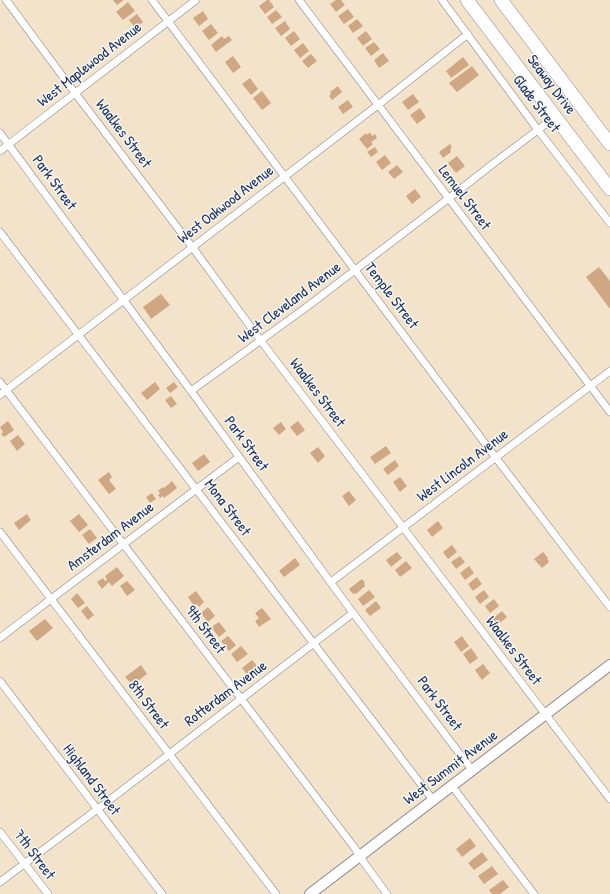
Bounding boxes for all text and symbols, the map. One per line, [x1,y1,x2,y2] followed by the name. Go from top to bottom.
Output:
[34,19,146,111] street label: West Maplewood Avenue
[523,52,579,118] street label: Seaway Drive
[509,72,563,136] street label: Glade Street
[91,96,155,172] street label: Waalkes Street
[28,152,80,214] street label: Park Street
[175,162,277,248] street label: West Oakwood Avenue
[434,162,494,234] street label: Lemuel Street
[235,259,345,347] street label: West Cleveland Avenue
[360,259,422,333] street label: Temple Street
[285,355,349,431] street label: Waalkes Street
[220,413,272,475] street label: Park Street
[414,426,512,506] street label: West Lincoln Avenue
[200,476,254,540] street label: Mona Street
[64,499,158,575] street label: Amsterdam Avenue
[181,602,229,658] street label: 9th Street
[481,613,545,689] street label: Waalkes Street
[181,657,271,731] street label: Rotterdam Avenue
[413,673,465,735] street label: Park Street
[124,677,172,733] street label: 8th Street
[401,727,501,809] street label: West Summit Avenue
[58,741,124,819] street label: Highland Street
[10,827,58,883] street label: 7th Street

